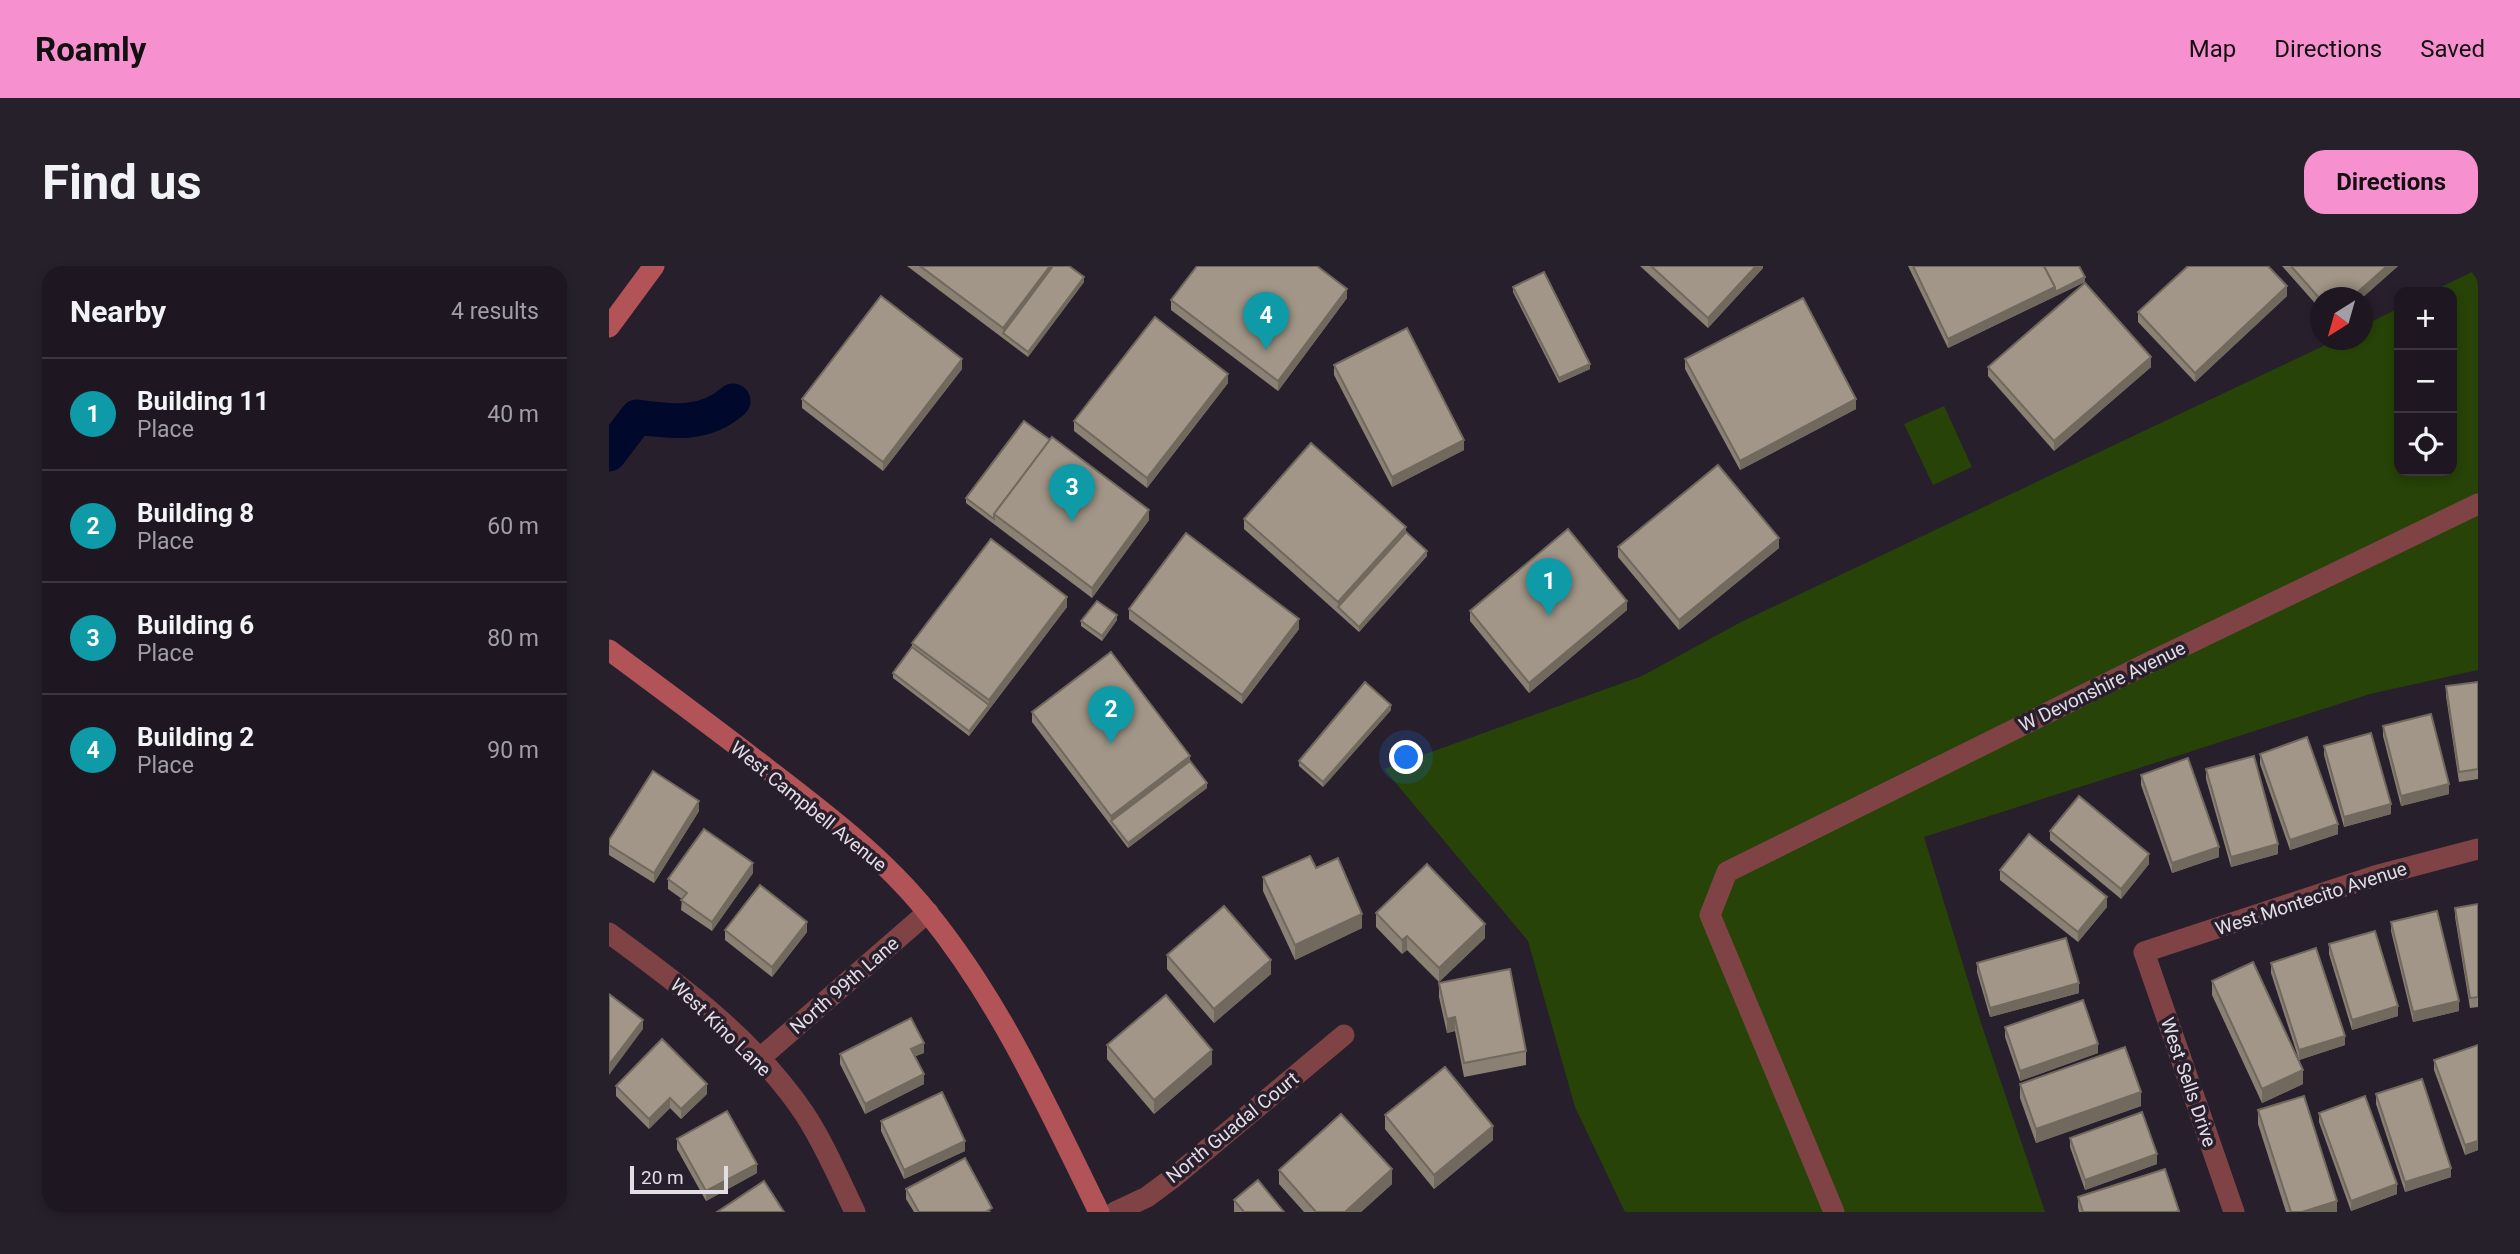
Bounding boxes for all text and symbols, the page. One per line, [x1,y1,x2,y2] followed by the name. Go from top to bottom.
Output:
[35,30,146,69] text: Roamly
[2189,35,2236,63] text: Map
[2274,35,2382,63] text: Directions
[2420,35,2485,63] text: Saved
[2304,150,2478,214] button: Directions
[42,154,202,211] text: Find us
[2310,287,2373,350] north arrow
[2394,287,2457,476] map controls
[2394,287,2457,350] button: +
[1243,292,1289,350] pin: 4
[70,294,166,329] text: Nearby
[451,298,539,325] text: 4 results
[2394,350,2457,413] button: −
[137,386,269,416] text: Building 11
[86,401,100,428] text: 1
[487,401,539,428] text: 40 m
[2394,413,2457,476] button: locate
[137,416,194,443] text: Place
[1049,464,1095,522] pin: 3
[137,498,254,528] text: Building 8
[86,513,100,540] text: 2
[487,513,539,540] text: 60 m
[137,528,194,555] text: Place
[1526,558,1572,616] pin: 1
[137,610,254,640] text: Building 6
[86,625,100,652] text: 3
[487,625,539,652] text: 80 m
[2015,636,2189,737] street label: W Devonshire Avenue
[137,640,194,667] text: Place
[1088,686,1134,744] pin: 2
[137,722,254,752] text: Building 2
[726,736,891,876] street label: West Campbell Avenue
[86,737,100,764] text: 4
[487,737,539,764] text: 90 m
[1389,740,1423,774] your location
[137,752,194,779] text: Place
[2213,857,2410,940] street label: West Montecito Avenue
[785,932,903,1039] street label: North 99th Lane
[666,974,776,1081] street label: West Kino Lane
[2156,1015,2221,1150] street label: West Sells Drive
[1161,1067,1303,1188] street label: North Guadal Court
[630,1163,728,1195] scale bar
[641,1166,684,1189] text: 20 m

